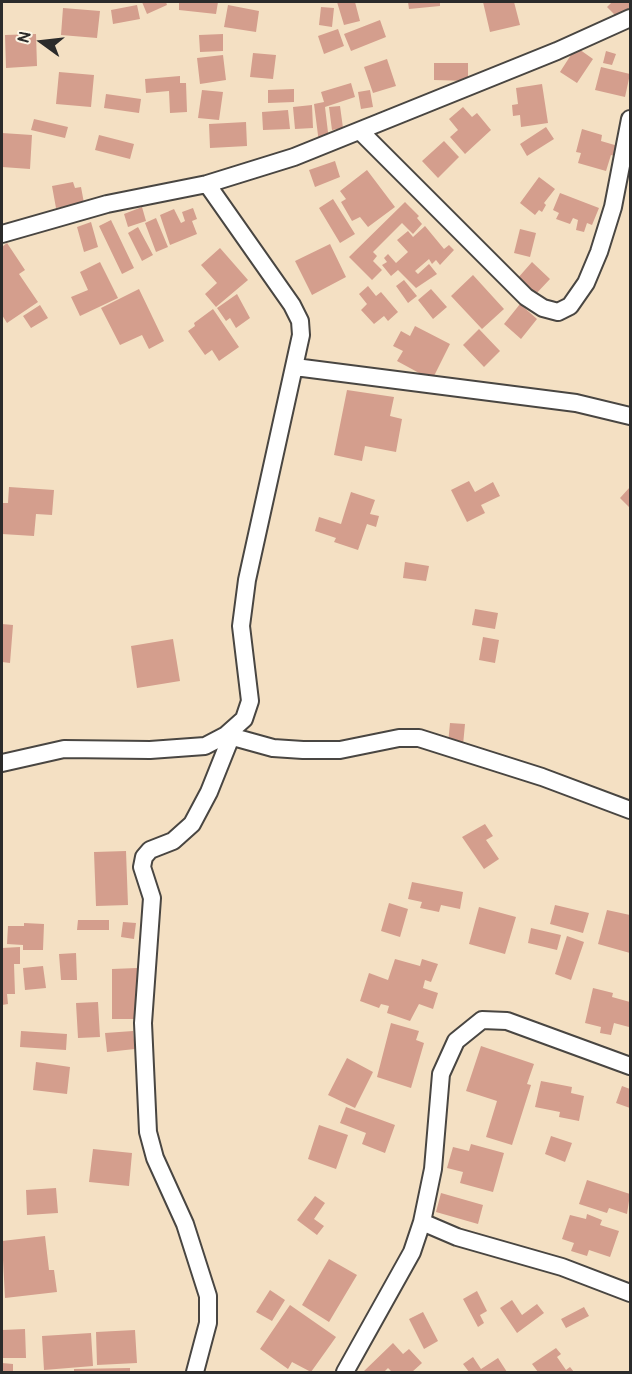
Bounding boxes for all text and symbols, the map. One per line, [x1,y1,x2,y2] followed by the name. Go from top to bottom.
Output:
[12,12,72,72] north arrow
[14,30,36,45] text: N

